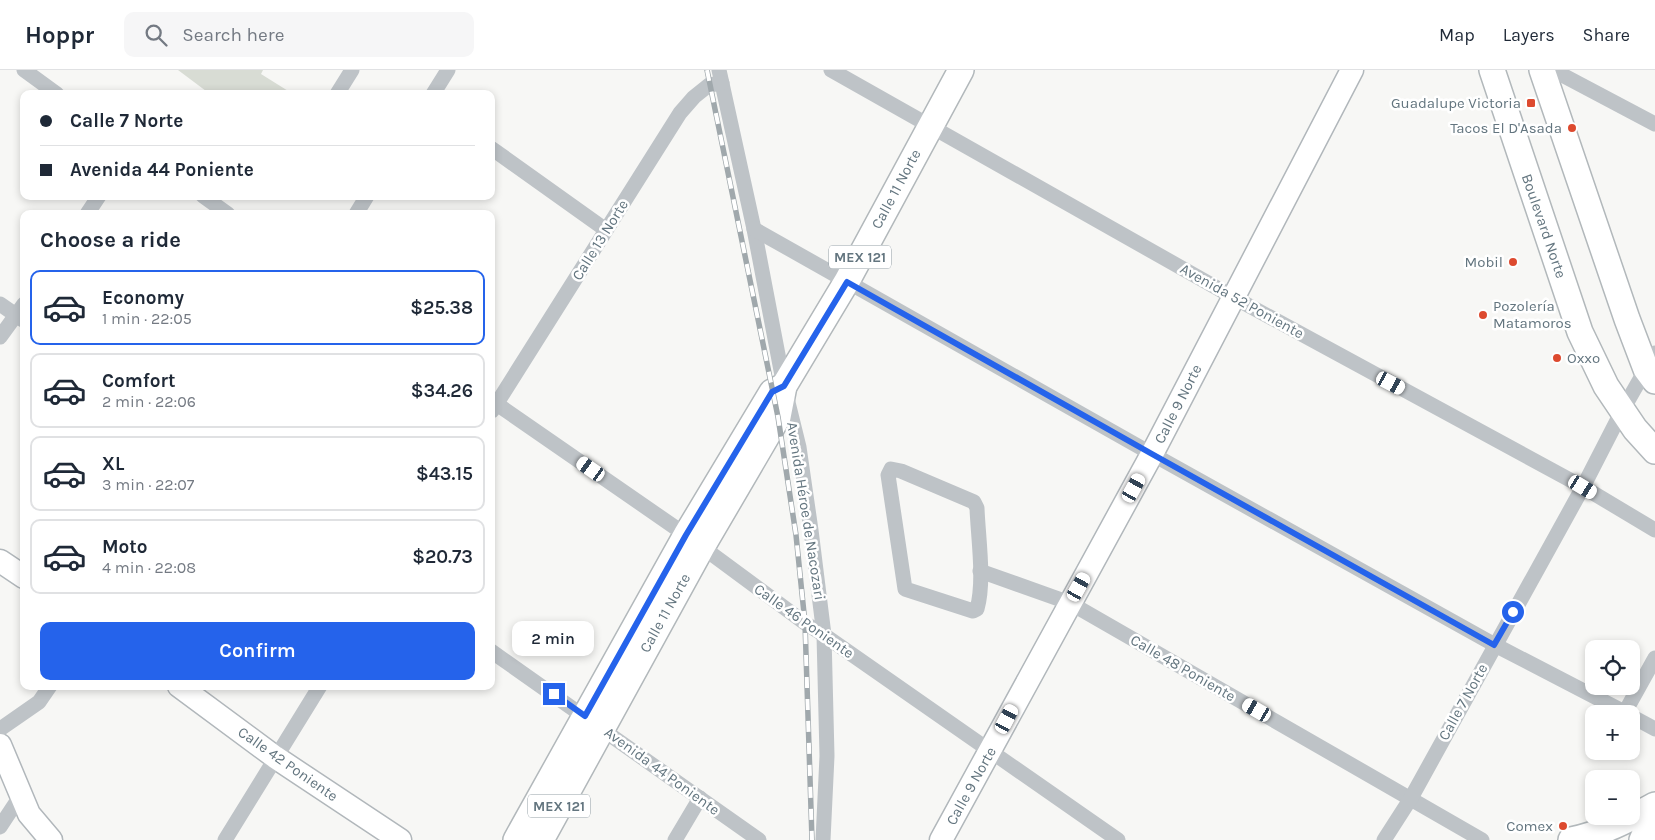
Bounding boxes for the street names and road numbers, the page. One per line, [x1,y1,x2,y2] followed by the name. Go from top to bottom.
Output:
[867,146,925,232] street label: Calle 11 Norte
[1518,171,1570,281] street label: Boulevard Norte
[568,196,632,284] street label: Calle 13 Norte
[829,246,891,268] road number: MEX 121
[1177,260,1307,342] street label: Avenida 52 Poniente
[1150,361,1206,447] street label: Calle 9 Norte
[783,421,829,601] street label: Avenida Héroe de Nacozari
[636,570,694,656] street label: Calle 11 Norte
[751,580,857,662] street label: Calle 46 Poniente
[1127,631,1239,705] street label: Calle 48 Poniente
[1435,660,1491,744] street label: Calle 7 Norte
[235,723,341,805] street label: Calle 42 Poniente
[601,723,723,819] street label: Avenida 44 Poniente
[942,744,1000,828] street label: Calle 9 Norte
[528,794,590,818] road number: MEX 121

